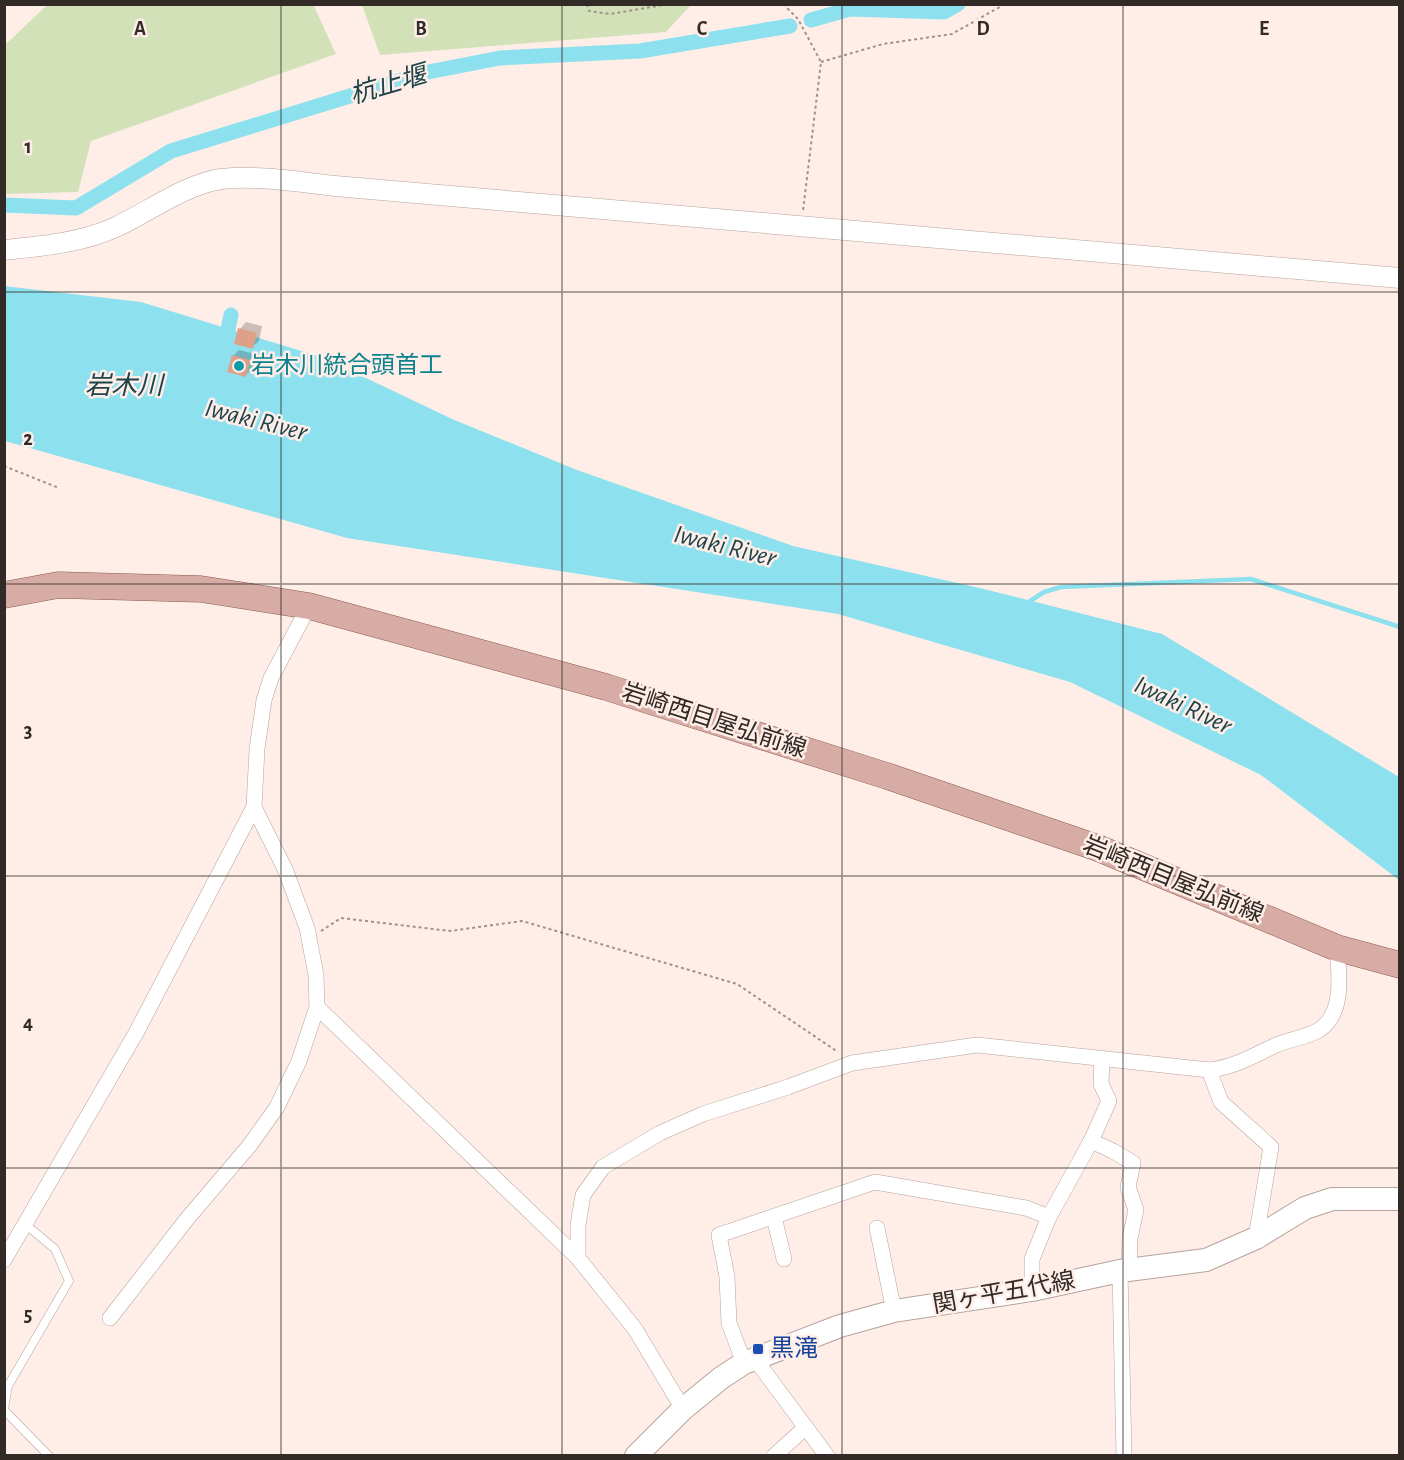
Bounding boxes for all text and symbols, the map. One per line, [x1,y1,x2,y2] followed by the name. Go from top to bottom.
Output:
[134,19,146,39] text: A
[415,19,427,39] text: B
[697,19,708,39] text: C
[976,19,990,39] text: D
[1259,19,1269,39] text: E
[347,60,433,108] water label: 杭止堰
[24,137,32,157] text: 1
[251,352,443,378] place label: 岩木川統合頭首工
[232,359,246,373] marker: 岩木川統合頭首工
[85,372,166,399] water label: 岩木川
[202,395,311,446] water label: Iwaki River
[23,429,33,449] text: 2
[671,521,780,572] water label: Iwaki River
[1130,671,1237,739] water label: Iwaki River
[619,678,810,762] street label: 岩崎西目屋弘前線
[24,721,32,741] text: 3
[1079,831,1267,927] street label: 岩崎西目屋弘前線
[23,1013,33,1033] text: 4
[931,1267,1077,1317] street label: 関ヶ平五代線
[24,1305,32,1325] text: 5
[770,1336,818,1361] place label: 黒滝
[751,1342,765,1356] marker: 黒滝

